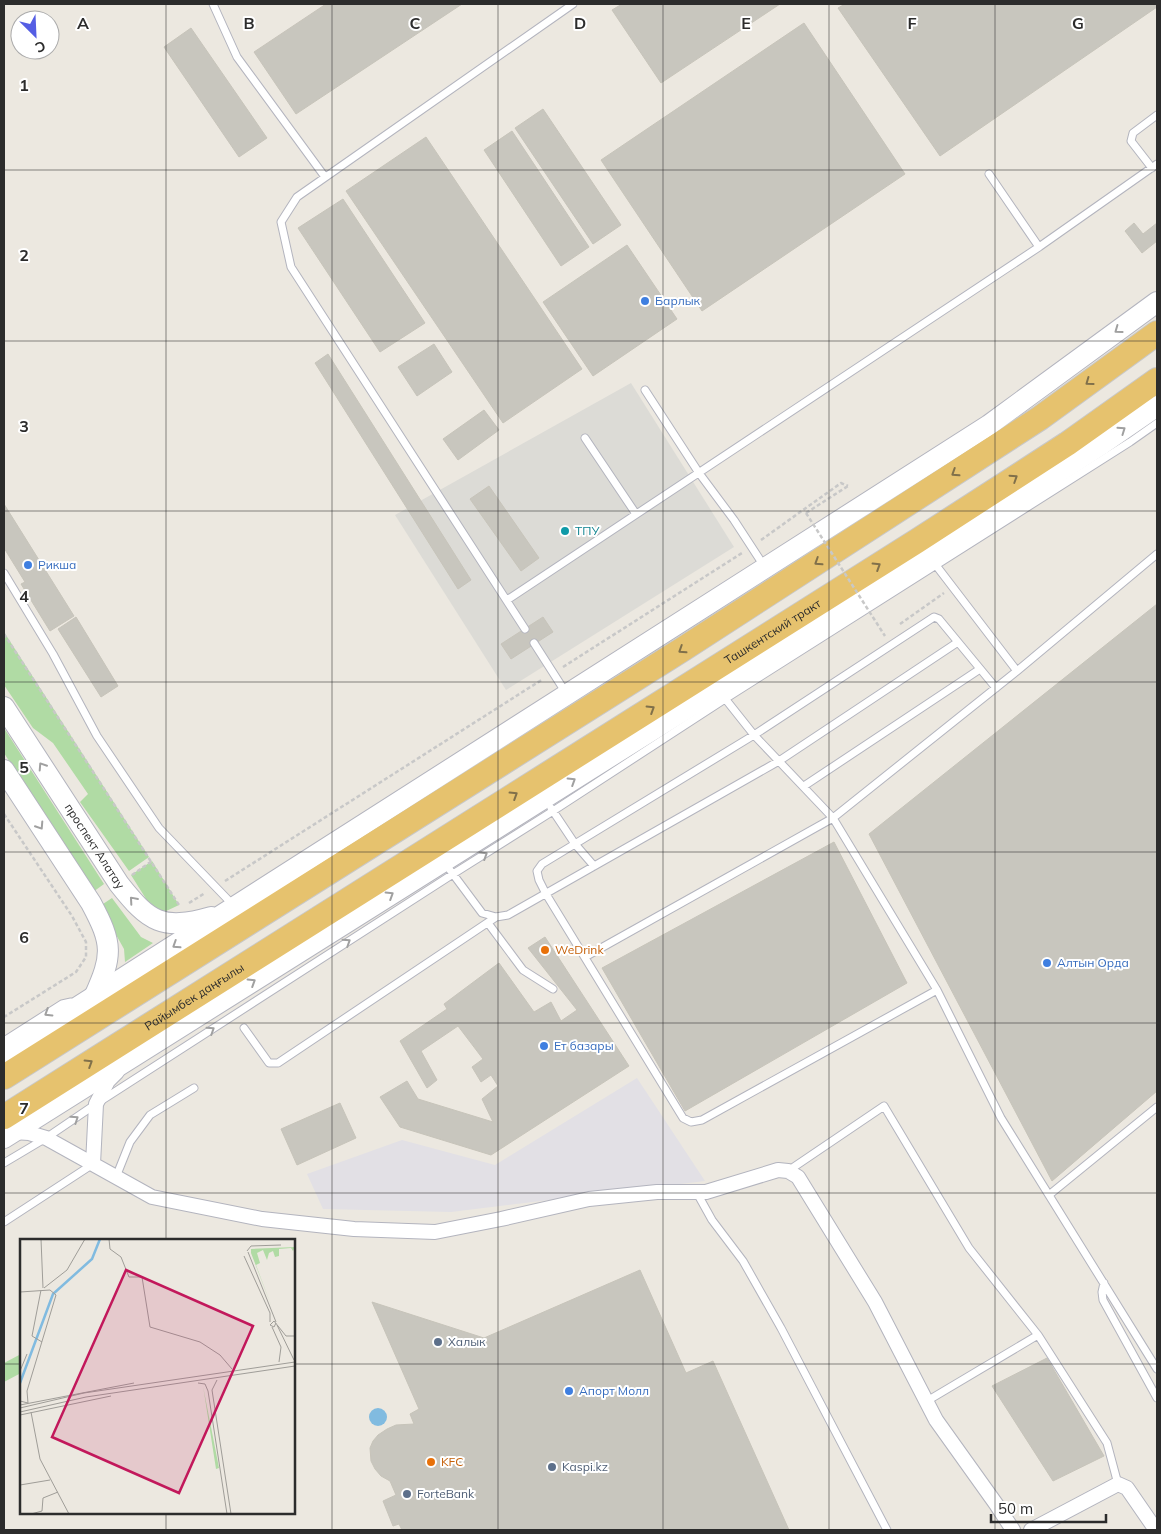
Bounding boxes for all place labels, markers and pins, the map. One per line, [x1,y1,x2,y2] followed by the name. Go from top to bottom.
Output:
[655,293,701,308] place label: Барлык
[639,295,651,307] marker: Барлык
[575,523,599,538] place label: ТПУ
[559,525,571,537] marker: ТПУ
[38,557,76,572] place label: Рикша
[22,559,34,571] marker: Рикша
[555,942,604,957] place label: WeDrink
[539,944,551,956] marker: WeDrink
[1057,955,1129,970] place label: Алтын Орда
[1041,957,1053,969] marker: Алтын Орда
[554,1038,614,1053] place label: Ет базары
[538,1040,550,1052] marker: Ет базары
[448,1334,486,1349] place label: Халык
[432,1336,444,1348] marker: Халык
[579,1383,649,1398] place label: Апорт Молл
[563,1385,575,1397] marker: Апорт Молл
[441,1454,463,1469] place label: KFC
[425,1456,437,1468] marker: KFC
[562,1459,608,1474] place label: Kaspi.kz
[546,1461,558,1473] marker: Kaspi.kz
[417,1486,475,1501] place label: ForteBank
[401,1488,413,1500] marker: ForteBank

